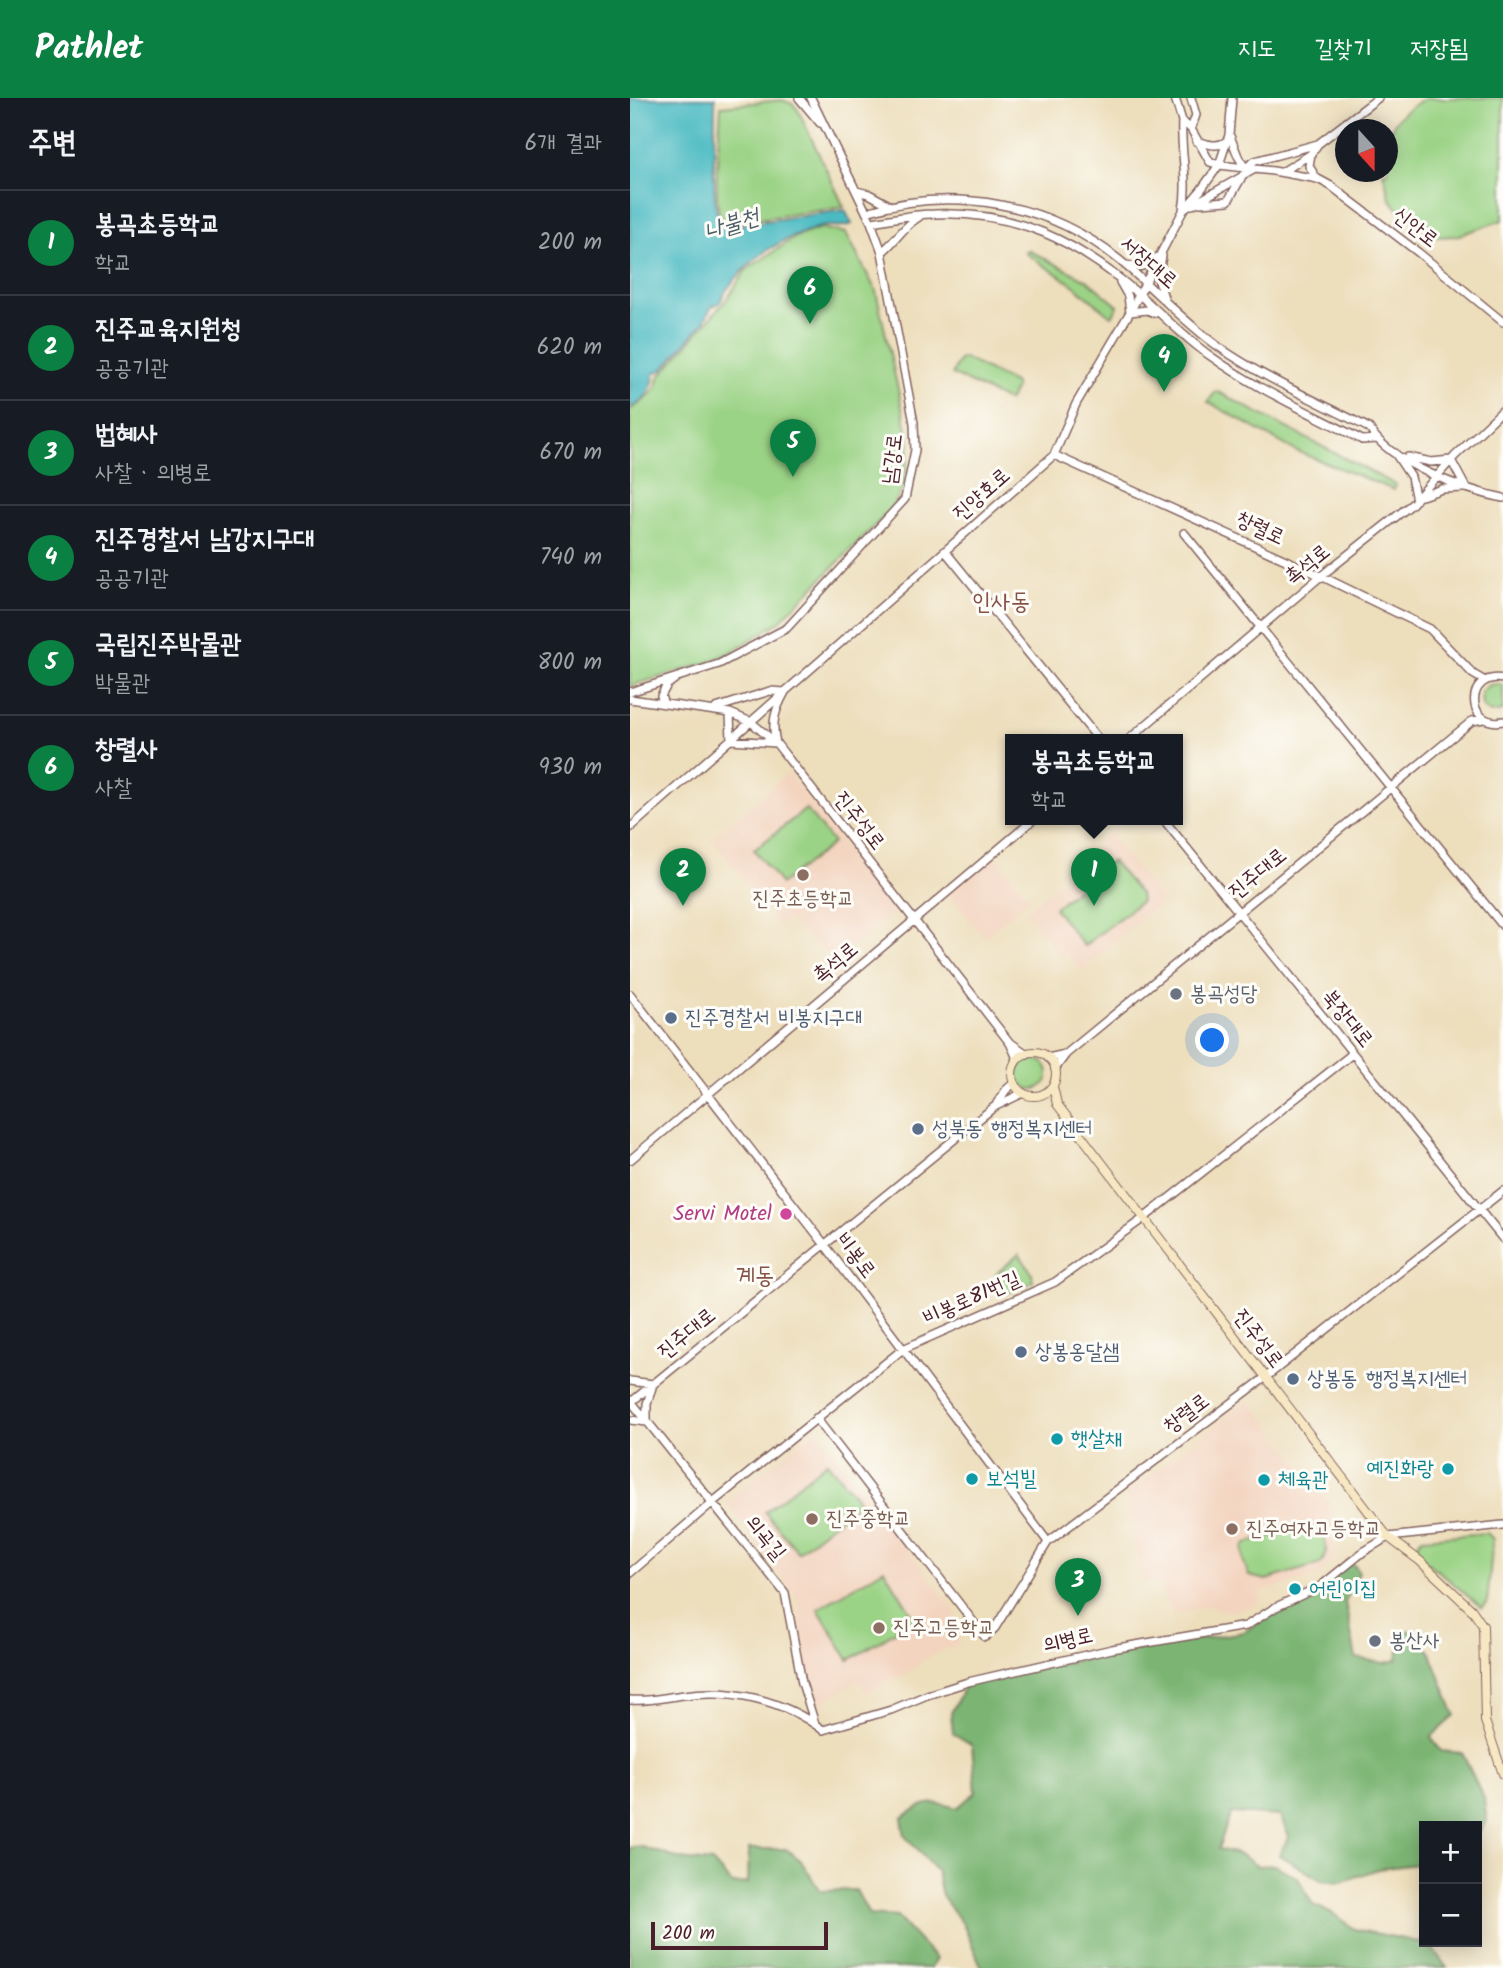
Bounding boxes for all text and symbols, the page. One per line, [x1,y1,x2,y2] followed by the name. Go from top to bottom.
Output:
[35,23,143,76] text: Pathlet
[1238,30,1276,69] text: 지도
[1314,30,1372,69] text: 길찾기
[1410,30,1468,69] text: 저장됨
[1335,119,1398,182] north arrow
[28,120,76,168] text: 주변
[524,126,602,162] text: 6개 결과
[700,199,766,250] water label: 나불천
[1385,199,1445,257] street label: 신안로
[95,204,221,246] text: 봉곡초등학교
[48,225,54,261] text: 1
[538,225,602,261] text: 200 m
[1112,228,1184,298] street label: 서장대로
[95,246,132,282] text: 학교
[787,266,833,324] pin: 6
[95,309,241,351] text: 진주교육지원청
[44,330,58,366] text: 2
[537,330,602,366] text: 620 m
[1141,334,1187,392] pin: 4
[95,351,169,387] text: 공공기관
[95,414,158,456] text: 법혜사
[770,419,816,477] pin: 5
[874,432,912,486] street label: 남강로
[45,435,57,471] text: 3
[540,435,602,471] text: 670 m
[95,456,211,492] text: 사찰 · 의병로
[946,460,1018,530] street label: 진양호로
[1230,503,1290,555] street label: 창렬로
[95,519,314,561] text: 진주경찰서 남강지구대
[1278,536,1338,594] street label: 촉석로
[45,540,57,576] text: 4
[540,540,602,576] text: 740 m
[95,561,169,597] text: 공공기관
[972,583,1030,622] district label: 인사동
[95,624,241,666] text: 국립진주박물관
[45,645,57,681] text: 5
[538,645,602,681] text: 800 m
[95,666,151,702] text: 박물관
[95,729,158,771] text: 창렬사
[1005,734,1183,825] popup
[1031,741,1157,783] text: 봉곡초등학교
[45,750,57,786] text: 6
[539,750,602,786] text: 930 m
[95,771,132,807] text: 사찰
[1031,783,1068,819] text: 학교
[825,784,893,858] street label: 진주성로
[1221,840,1295,908] street label: 진주대로
[660,848,706,906] pin: 2
[1071,848,1117,906] pin: 1
[795,867,811,883] marker: 진주초등학교
[752,883,854,916] place label: 진주초등학교
[806,934,866,992] street label: 촉석로
[1190,978,1258,1011] place label: 봉곡성당
[1313,982,1381,1056] street label: 북장대로
[1168,986,1184,1002] marker: 봉곡성당
[685,1002,862,1035] place label: 진주경찰서 비봉지구대
[663,1010,679,1026] marker: 진주경찰서 비봉지구대
[1195,1023,1229,1057] your location
[932,1113,1093,1146] place label: 성북동 행정복지센터
[910,1121,926,1137] marker: 성북동 행정복지센터
[673,1198,772,1231] place label: Servi Motel
[778,1206,794,1222] marker: Servi Motel
[827,1226,883,1286] street label: 비봉로
[736,1257,774,1296] district label: 계동
[918,1263,1026,1335] street label: 비봉로81번길
[650,1300,724,1368] street label: 진주대로
[1224,1302,1292,1376] street label: 진주성로
[1035,1336,1120,1369] place label: 상봉옹달샘
[1013,1344,1029,1360] marker: 상봉옹달샘
[1307,1363,1468,1396] place label: 상봉동 행정복지센터
[1285,1371,1301,1387] marker: 상봉동 행정복지센터
[1157,1386,1217,1442] street label: 창렬로
[1071,1423,1122,1456] place label: 햇살채
[1049,1431,1065,1447] marker: 햇살채
[1366,1453,1434,1486] place label: 예진화랑
[1440,1461,1456,1477] marker: 예진화랑
[986,1463,1037,1496] place label: 보석빌
[1278,1464,1329,1497] place label: 체육관
[964,1471,980,1487] marker: 보석빌
[1256,1472,1272,1488] marker: 체육관
[826,1503,911,1536] place label: 진주중학교
[736,1508,794,1568] street label: 의곡길
[804,1511,820,1527] marker: 진주중학교
[1246,1513,1381,1546] place label: 진주여자고등학교
[1224,1521,1240,1537] marker: 진주여자고등학교
[1055,1558,1101,1616] pin: 3
[1309,1573,1377,1606] place label: 어린이집
[1287,1581,1303,1597] marker: 어린이집
[893,1612,994,1645] place label: 진주고등학교
[1040,1619,1096,1663] street label: 의병로
[871,1620,887,1636] marker: 진주고등학교
[1389,1625,1440,1658] place label: 봉산사
[1367,1633,1383,1649] marker: 봉산사
[1419,1821,1482,1947] map controls
[1419,1821,1482,1884] button: +
[1419,1884,1482,1947] button: −
[651,1919,828,1951] scale bar
[662,1919,715,1949] text: 200 m

